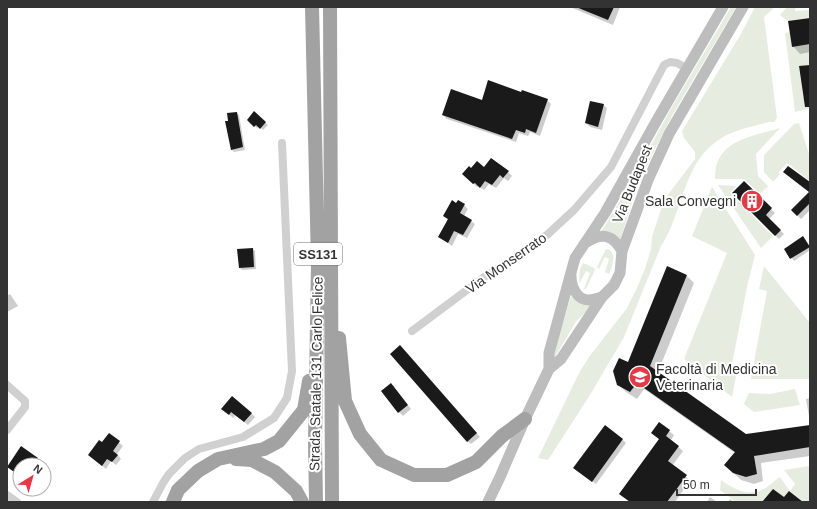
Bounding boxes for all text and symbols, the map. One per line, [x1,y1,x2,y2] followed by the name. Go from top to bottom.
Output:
[609,142,655,225] street label: Via Budapest
[739,188,765,214] building icon: Sala Convegni
[645,193,736,209] place label: Sala Convegni
[463,229,550,297] street label: Via Monserrato
[294,243,342,265] road number: SS131
[306,276,326,471] street label: Strada Statale 131 Carlo Felice
[656,361,777,393] place label: Facoltà di Medicina Veterinaria
[627,364,653,390] school or university icon: Facoltà di Medicina Veterinaria
[12,457,52,497] north arrow
[31,462,45,476] text: N
[677,471,756,497] scale bar
[683,478,710,492] text: 50 m

